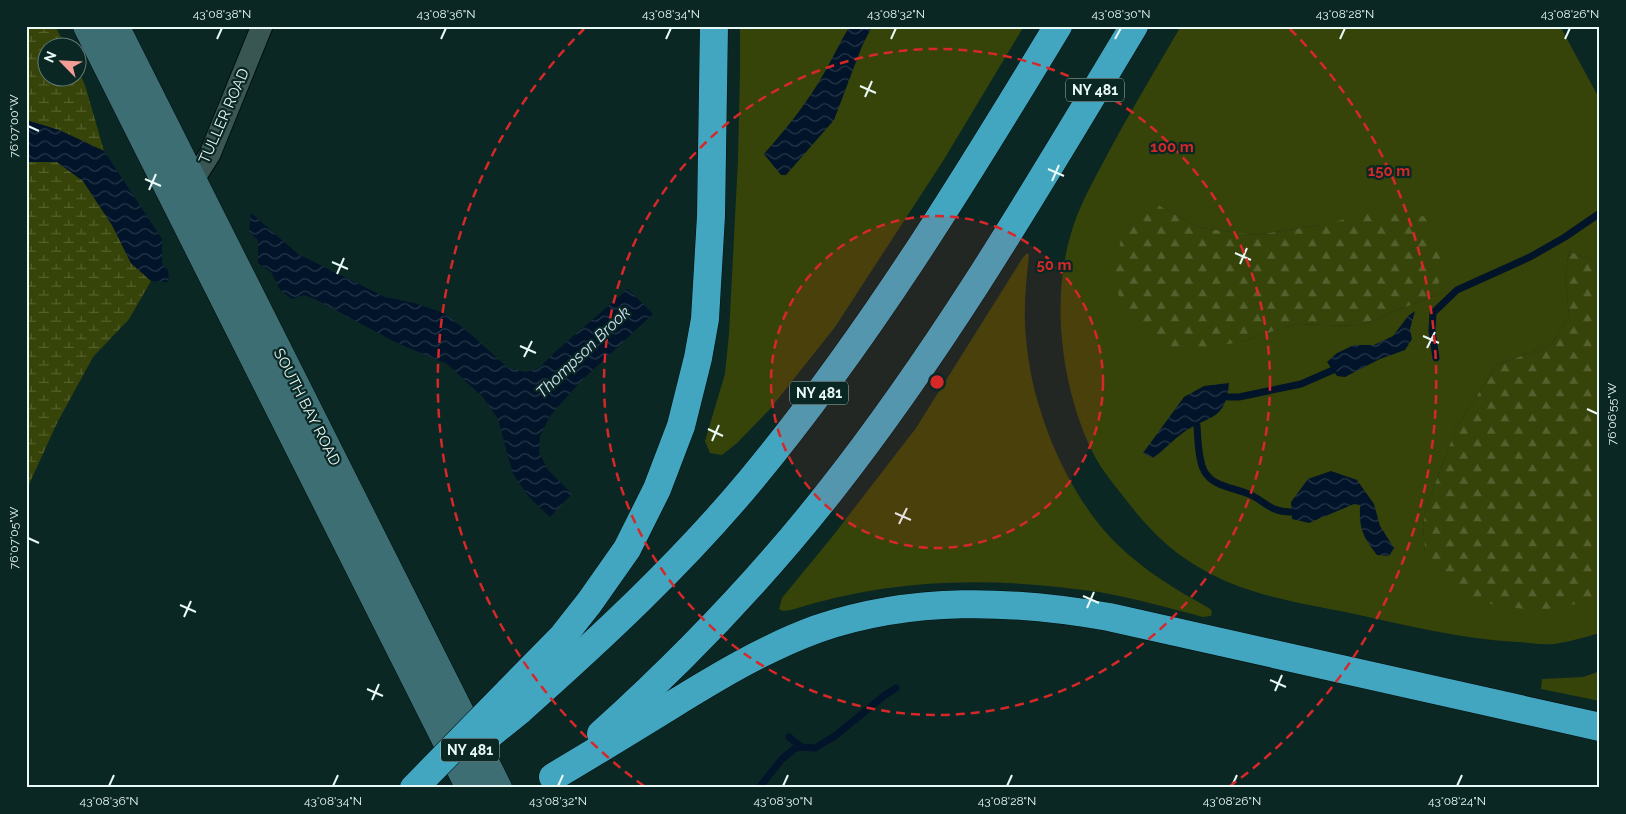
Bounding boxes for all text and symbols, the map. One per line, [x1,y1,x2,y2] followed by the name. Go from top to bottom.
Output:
[193,7,251,21] text: 43°08'38"N
[417,7,475,21] text: 43°08'36"N
[642,7,700,21] text: 43°08'34"N
[867,7,925,21] text: 43°08'32"N
[1092,7,1150,21] text: 43°08'30"N
[1316,7,1374,21] text: 43°08'28"N
[1541,7,1599,21] text: 43°08'26"N
[38,38,88,88] north arrow
[41,49,60,65] text: N
[195,65,253,166] street label: TULLER ROAD
[1066,78,1124,102] road number: NY 481
[7,94,21,158] text: 76°07'00"W
[1150,138,1194,156] text: 100 m
[1368,162,1410,180] text: 150 m
[1036,256,1072,274] text: 50 m
[532,302,634,402] water label: Thompson Brook
[270,345,344,469] street label: SOUTH BAY ROAD
[928,373,946,391] centre of rings
[790,382,848,404] road number: NY 481
[1605,382,1619,445] text: 76°06'55"W
[7,506,21,569] text: 76°07'05"W
[441,738,499,762] road number: NY 481
[80,794,138,808] text: 43°08'36"N
[304,794,362,808] text: 43°08'34"N
[529,794,587,808] text: 43°08'32"N
[754,794,812,808] text: 43°08'30"N
[978,794,1036,808] text: 43°08'28"N
[1203,794,1261,808] text: 43°08'26"N
[1428,794,1486,808] text: 43°08'24"N

